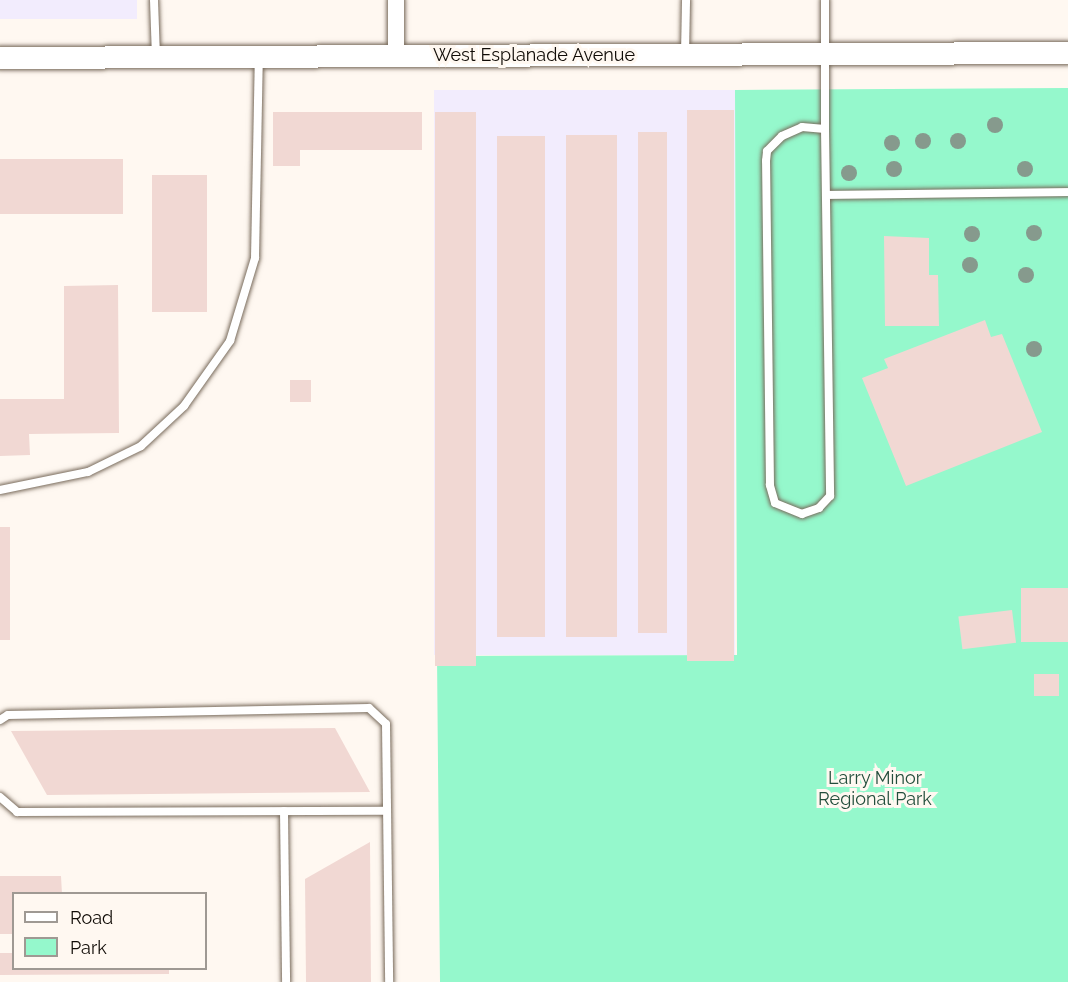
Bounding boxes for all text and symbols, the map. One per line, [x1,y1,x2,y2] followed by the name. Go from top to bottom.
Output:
[433,44,635,66] street label: West Esplanade Avenue
[818,768,932,810] park label: Larry Minor Regional Park
[12,892,207,970] legend
[70,907,113,928] text: Road
[70,937,107,958] text: Park

